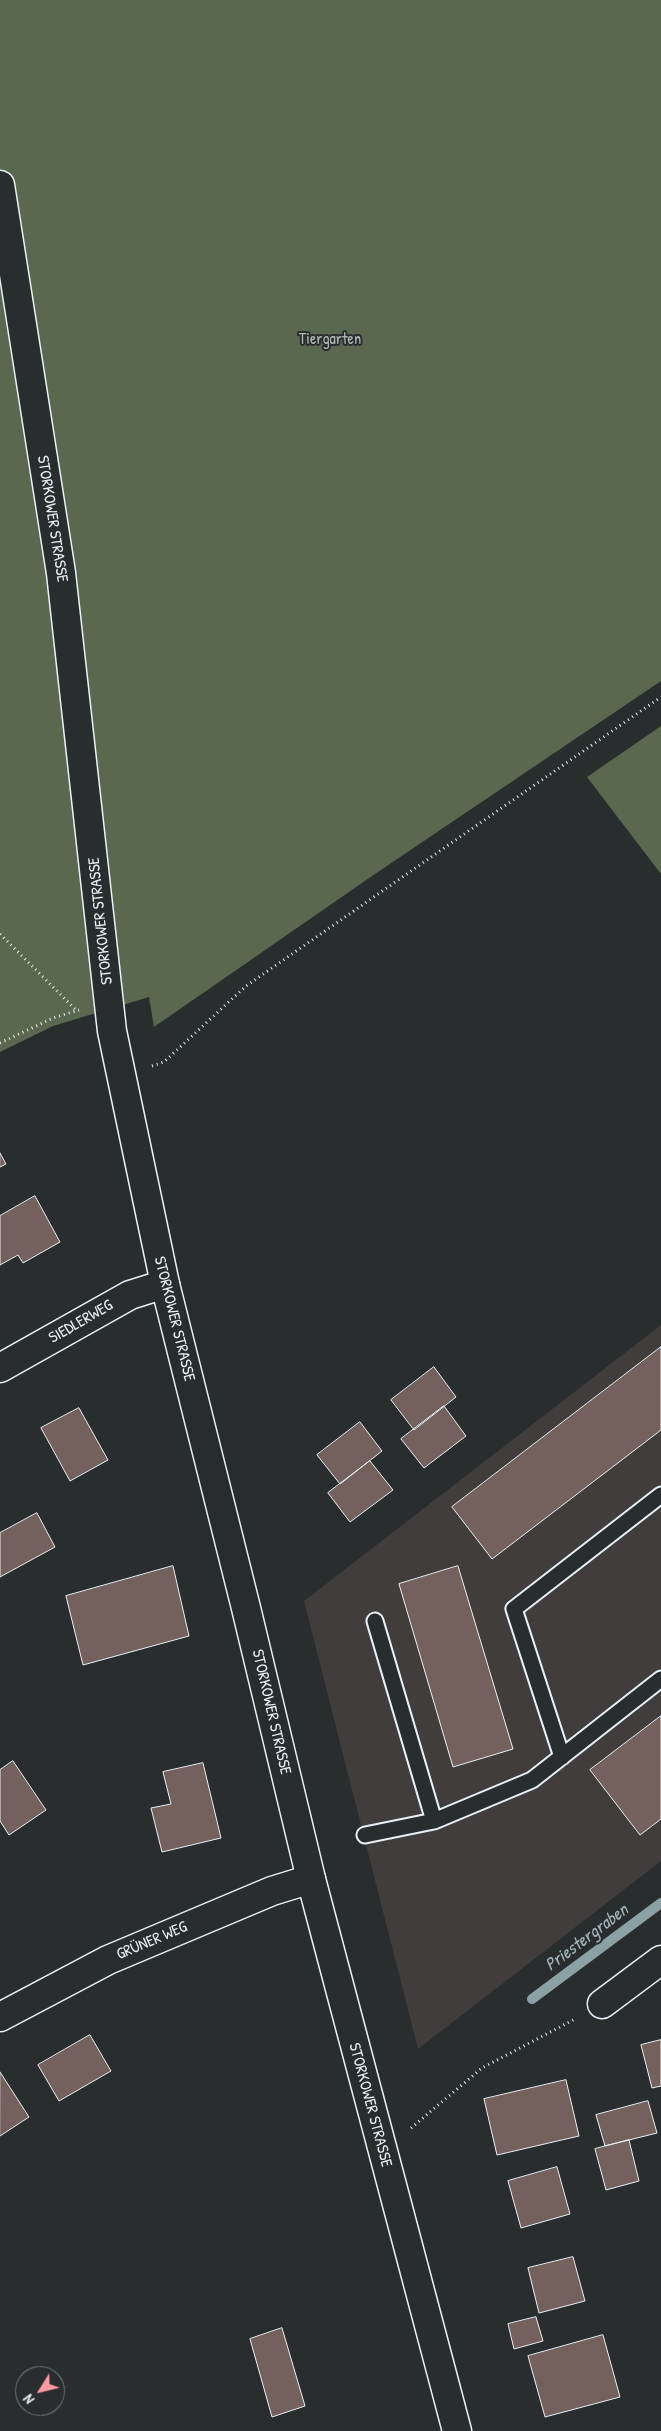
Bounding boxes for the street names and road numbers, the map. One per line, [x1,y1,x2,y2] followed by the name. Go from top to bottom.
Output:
[33,454,71,584] street label: STORKOWER STRASSE
[85,856,117,986] street label: STORKOWER STRASSE
[149,1255,199,1383] street label: STORKOWER STRASSE
[46,1296,116,1348] street label: SIEDLERWEG
[247,1648,295,1776] street label: STORKOWER STRASSE
[114,1918,190,1964] street label: GRÜNER WEG
[344,2041,396,2169] street label: STORKOWER STRASSE

